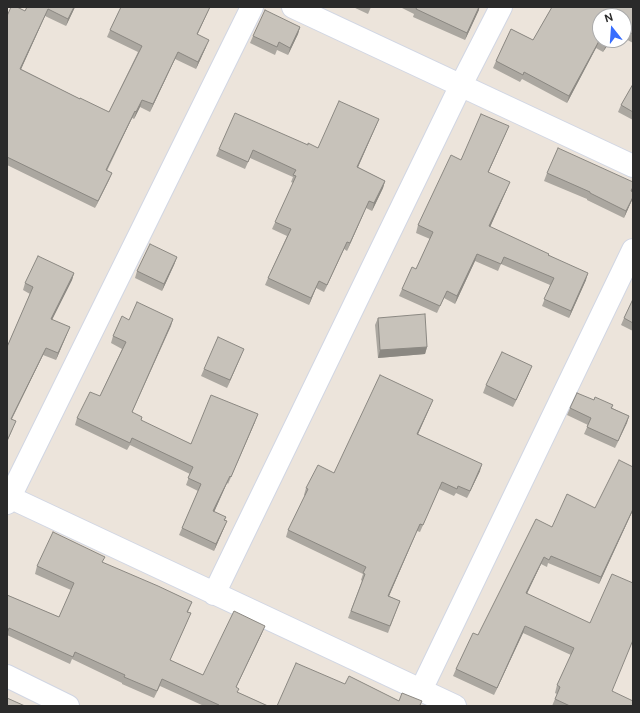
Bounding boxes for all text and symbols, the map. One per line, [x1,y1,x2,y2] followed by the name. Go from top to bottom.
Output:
[592,8,632,48] north arrow
[603,10,615,25] text: N

